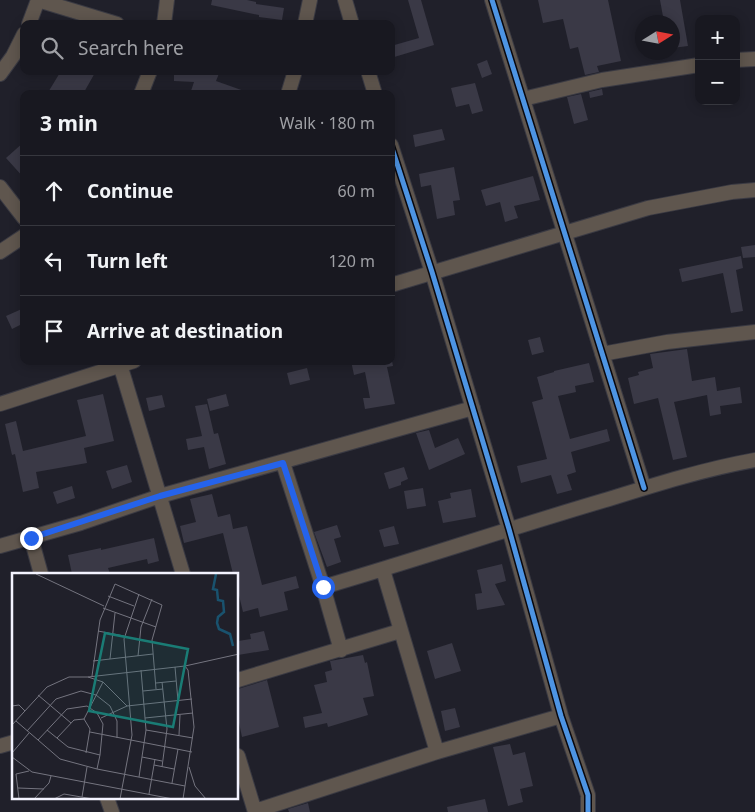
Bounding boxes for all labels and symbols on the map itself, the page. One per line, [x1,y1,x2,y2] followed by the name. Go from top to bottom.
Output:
[635,15,680,60] north arrow
[20,527,43,550] route end
[12,573,239,800] inset map
[312,576,335,599] route start

